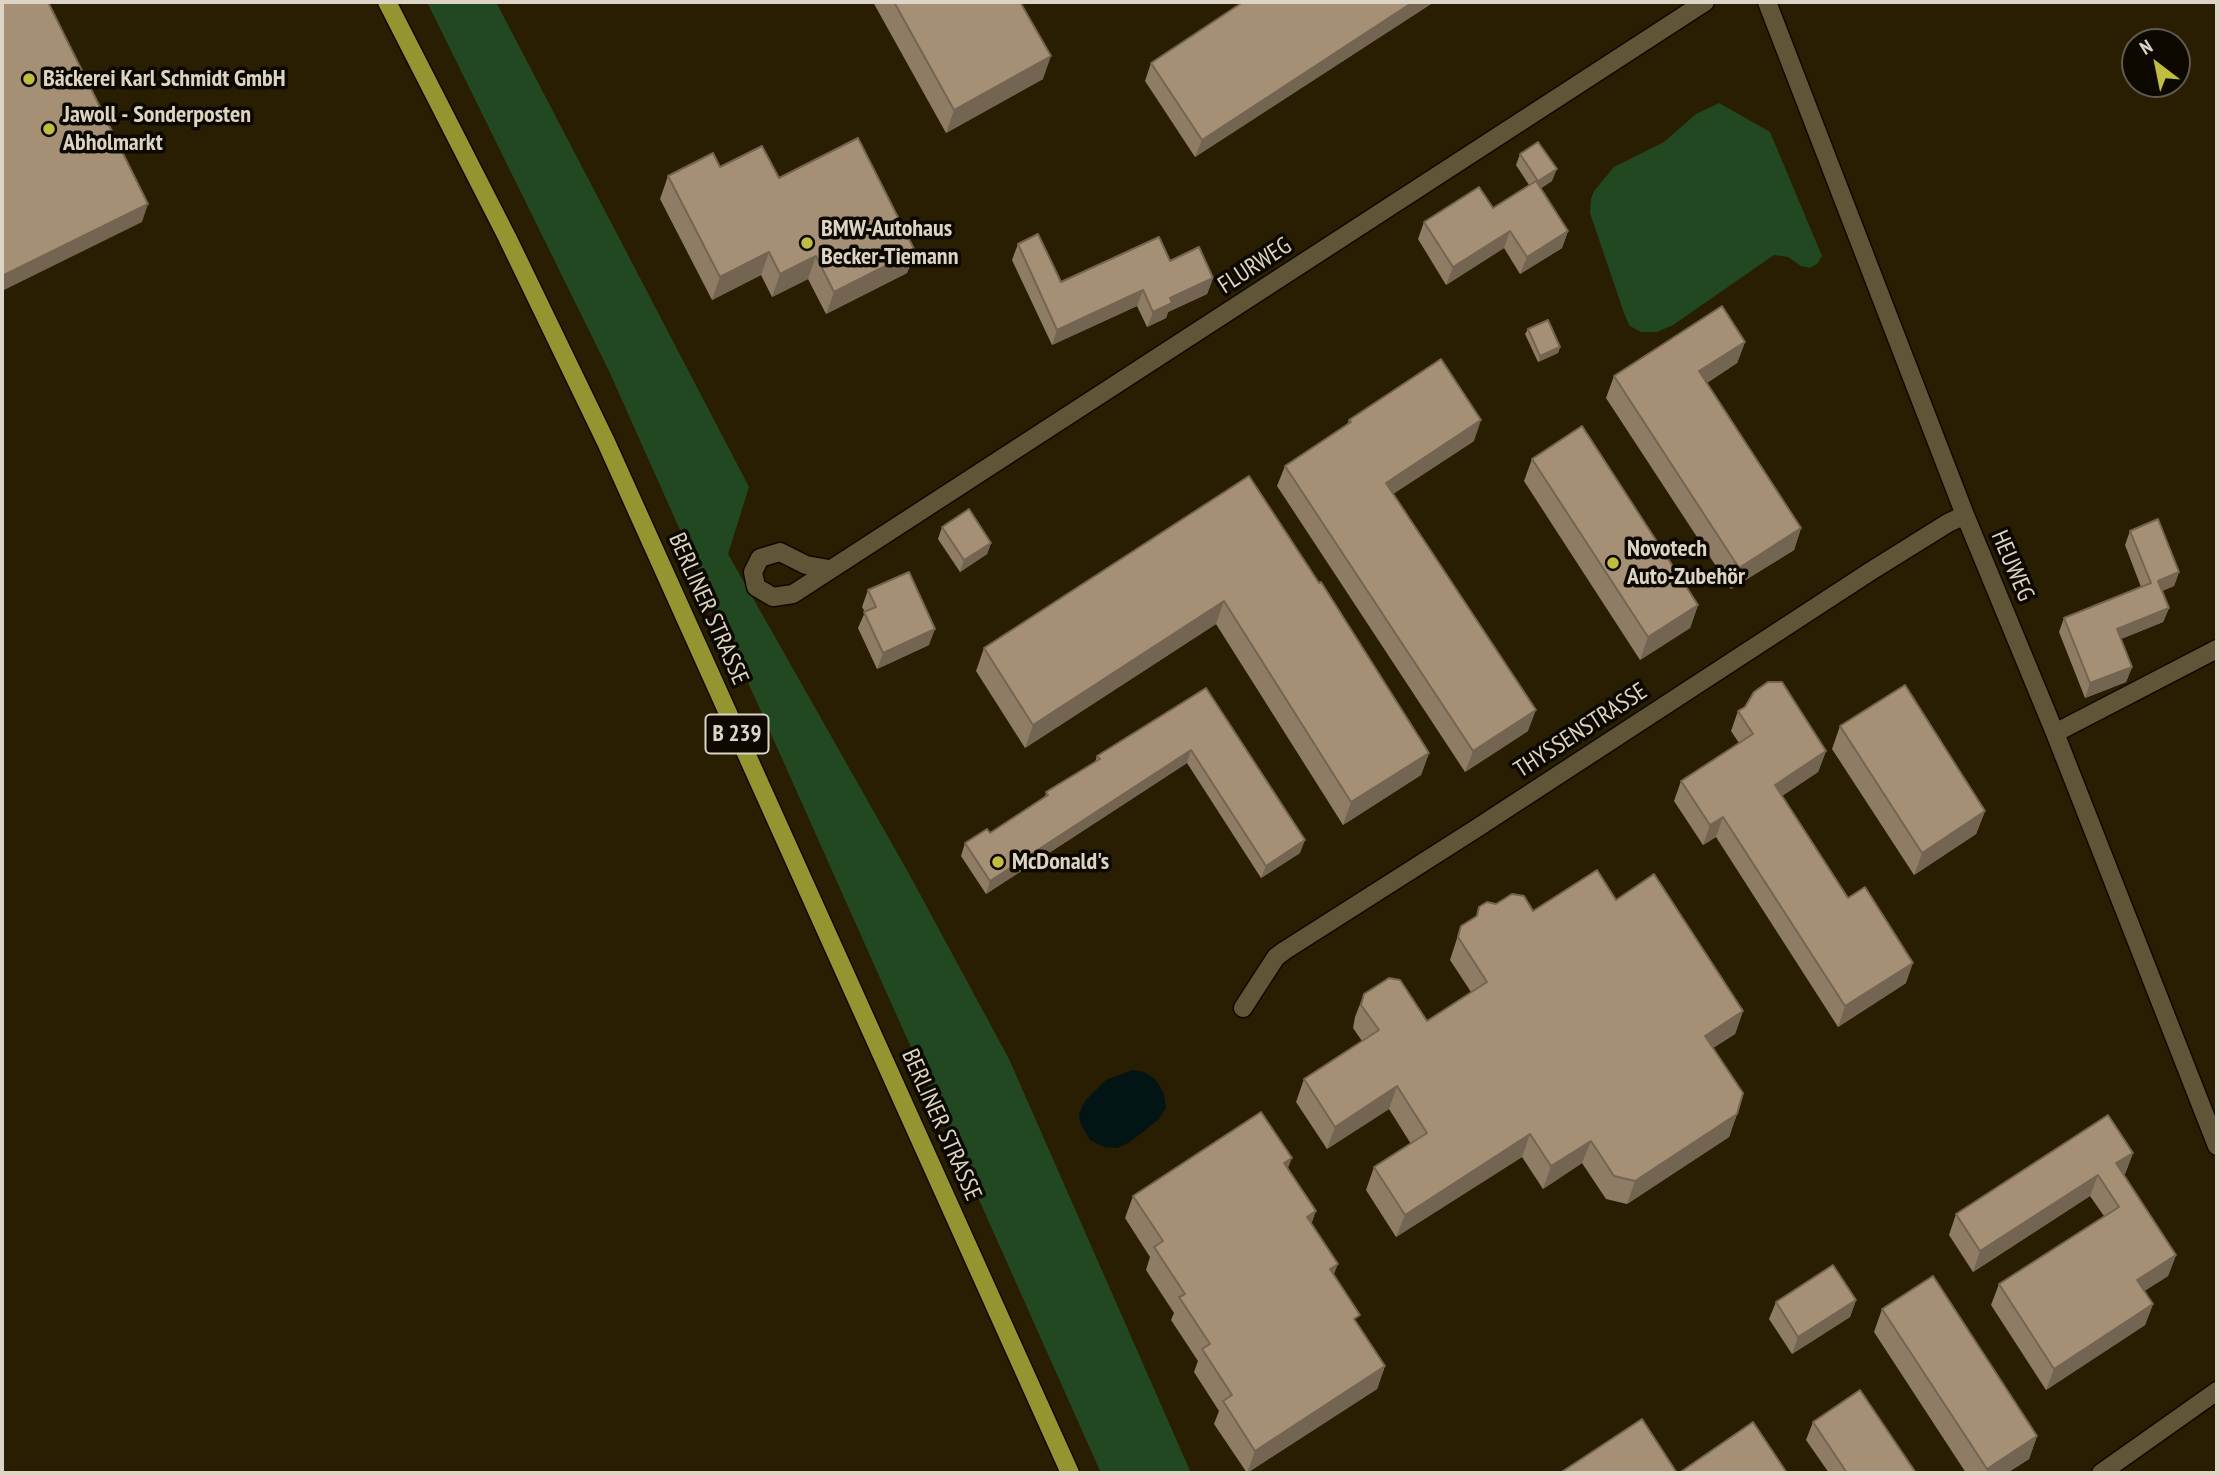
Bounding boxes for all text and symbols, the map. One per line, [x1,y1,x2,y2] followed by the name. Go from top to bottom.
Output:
[2121,28,2191,98] north arrow
[2135,34,2157,60] text: N
[43,65,285,93] place label: Bäckerei Karl Schmidt GmbH
[21,71,37,87] marker: Bäckerei Karl Schmidt GmbH
[63,101,251,157] place label: Jawoll - Sonderposten Abholmarkt
[41,121,57,137] marker: Jawoll - Sonderposten Abholmarkt
[821,215,958,271] place label: BMW-Autohaus Becker-Tiemann
[1213,232,1297,300] street label: FLURWEG
[799,235,815,251] marker: BMW-Autohaus Becker-Tiemann
[1984,526,2040,606] street label: HEUWEG
[662,529,754,689] street label: BERLINER STRASSE
[1627,535,1745,591] place label: Novotech Auto-Zubehör
[1605,555,1621,571] marker: Novotech Auto-Zubehör
[1509,677,1653,785] street label: THYSSENSTRASSE
[706,714,768,754] road number: B 239
[1012,848,1109,876] place label: McDonald's
[990,854,1006,870] marker: McDonald's
[895,1045,987,1205] street label: BERLINER STRASSE

